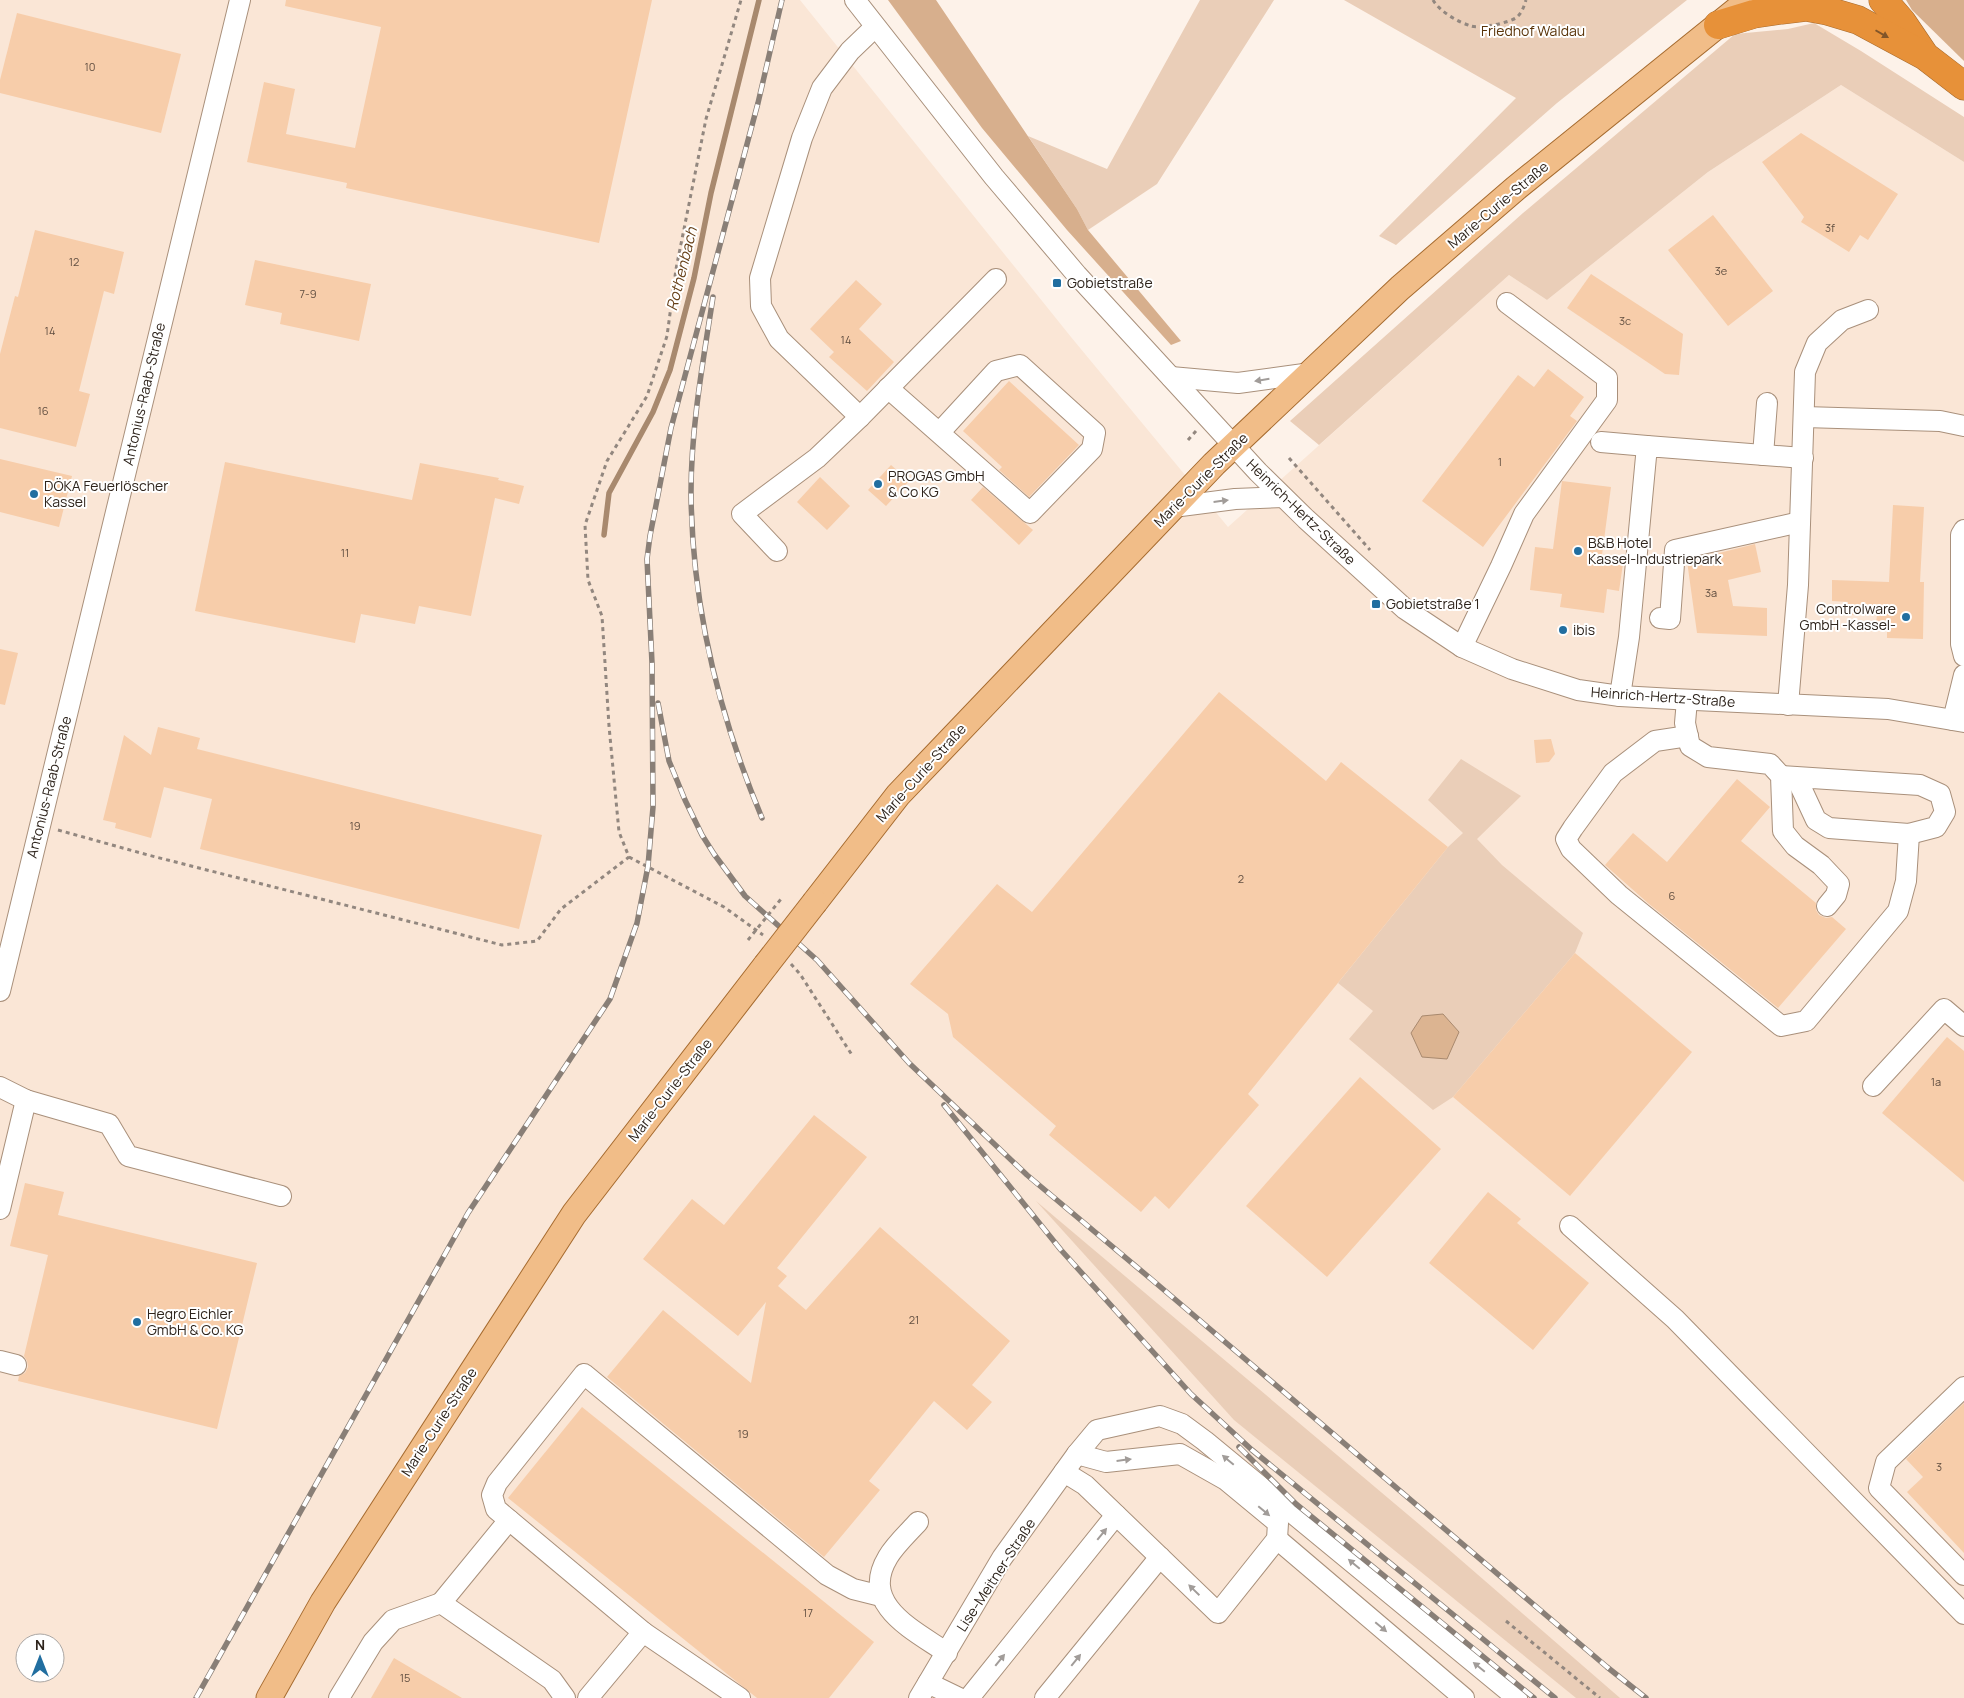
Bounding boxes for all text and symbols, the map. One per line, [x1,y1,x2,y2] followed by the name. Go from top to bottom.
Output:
[1481,21,1585,40] park label: Friedhof Waldau
[1875,29,1888,38] one-way arrow
[84,59,96,74] house number: 10
[1443,157,1552,252] street label: Marie-Curie-Straße
[1825,220,1835,235] house number: 3f
[661,224,702,313] water label: Rothenbach
[69,254,79,269] house number: 12
[1715,263,1728,278] house number: 3e
[1067,273,1153,292] place label: Gobietstraße
[1051,277,1063,289] marker: Gobietstraße
[300,286,317,301] house number: 7-9
[1619,313,1631,328] house number: 3c
[118,321,169,467] street label: Antonius-Raab-Straße
[45,323,55,338] house number: 14
[841,332,851,347] house number: 14
[1254,377,1270,385] one-way arrow
[37,403,49,418] house number: 16
[1149,428,1252,531] street label: Marie-Curie-Straße
[1498,454,1502,469] house number: 1
[1243,455,1360,569] street label: Heinrich-Hertz-Straße
[888,466,985,501] place label: PROGAS GmbH & Co KG
[44,476,168,511] place label: DÖKA Feuerlöscher Kassel
[872,478,884,490] marker: PROGAS GmbH & Co KG
[28,488,40,500] marker: DÖKA Feuerlöscher Kassel
[1214,497,1230,505] one-way arrow
[1588,533,1723,568] place label: B&B Hotel Kassel-Industriepark
[341,545,349,560] house number: 11
[1572,545,1584,557] marker: B&B Hotel Kassel-Industriepark
[1705,585,1717,600] house number: 3a
[1386,594,1480,613] place label: Gobietstraße 1
[1370,598,1382,610] marker: Gobietstraße 1
[1800,599,1896,634] place label: Controlware GmbH -Kassel-
[1900,611,1912,623] marker: Controlware GmbH -Kassel-
[1573,620,1595,639] place label: ibis
[1557,624,1569,636] marker: ibis
[1590,682,1736,711] street label: Heinrich-Hertz-Straße
[22,714,75,860] street label: Antonius-Raab-Straße
[871,719,970,826] street label: Marie-Curie-Straße
[349,818,361,833] house number: 19
[1238,871,1244,886] house number: 2
[1669,888,1676,903] house number: 6
[623,1034,716,1145] street label: Marie-Curie-Straße
[1931,1074,1941,1089] house number: 1a
[147,1304,244,1339] place label: Hegro Eichler GmbH & Co. KG
[909,1312,919,1327] house number: 21
[131,1316,143,1328] marker: Hegro Eichler GmbH & Co. KG
[396,1364,481,1480] street label: Marie-Curie-Straße
[737,1426,749,1441] house number: 19
[1222,1455,1235,1466] one-way arrow
[1116,1456,1132,1464] one-way arrow
[1936,1459,1942,1474] house number: 3
[1257,1505,1269,1517] one-way arrow
[952,1514,1039,1635] street label: Lise-Meitner-Straße
[1096,1527,1107,1540] one-way arrow
[1347,1558,1360,1569] one-way arrow
[1188,1584,1200,1596] one-way arrow
[803,1605,813,1620] house number: 17
[1374,1622,1387,1633] one-way arrow
[15,1633,65,1683] north arrow
[35,1635,45,1654] text: N
[994,1654,1005,1667] one-way arrow
[1070,1654,1081,1667] one-way arrow
[1473,1662,1486,1673] one-way arrow
[400,1670,410,1685] house number: 15

